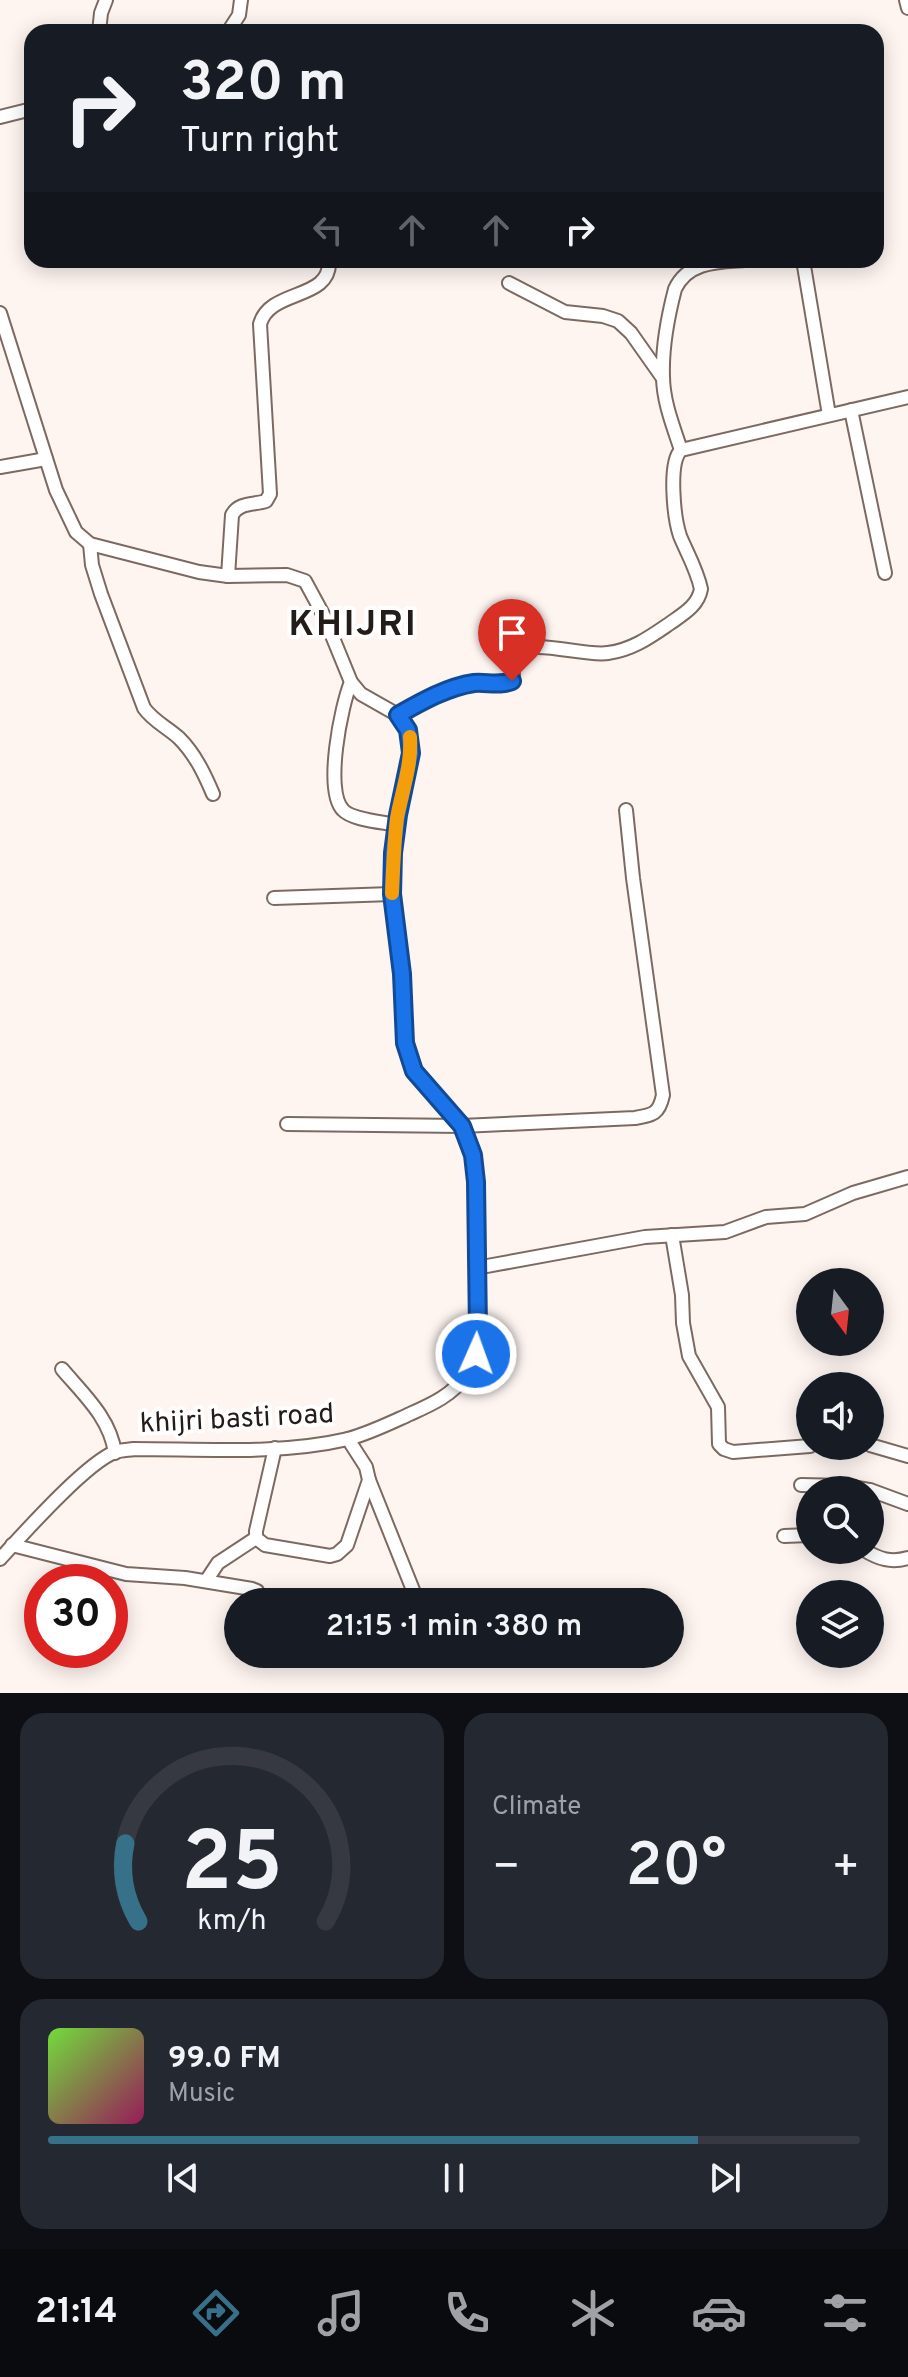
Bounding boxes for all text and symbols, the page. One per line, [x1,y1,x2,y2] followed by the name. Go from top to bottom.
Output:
[180,50,347,120] text: 320 m
[48,56,152,160] icon: right
[180,119,339,165] text: Turn right
[306,208,350,252] icon: left
[390,208,434,252] icon: ahead
[474,208,518,252] icon: ahead
[558,208,602,252] icon: right
[478,599,546,681] pin
[288,603,418,649] district label: KHIJRI
[490,611,534,655] icon: arrive
[796,1268,884,1356] north arrow
[796,1268,884,1668] map controls
[434,1312,518,1396] position arrow
[796,1372,884,1460] button: sound
[139,1397,335,1443] street label: khijri basti road
[796,1476,884,1564] button: search
[24,1564,128,1668] speed limit sign: 30
[796,1580,884,1668] button: layers
[326,1609,582,1646] text: 21:15 · 1 min · 380 m
[492,1791,581,1824] text: Climate
[181,1815,283,1920] text: 25
[626,1831,726,1907] text: 20°
[492,1841,520,1897] text: −
[832,1841,860,1897] text: +
[197,1904,267,1940] text: km/h
[168,2041,281,2078] text: 99.0 FM
[168,2078,235,2111] text: Music
[161,2156,205,2200] icon: previous
[432,2156,476,2200] icon: pause
[703,2156,747,2200] icon: next
[188,2285,244,2341] icon: directions
[313,2285,369,2341] icon: music
[439,2285,495,2341] icon: phone
[565,2285,621,2341] icon: climate
[691,2285,747,2341] icon: car
[817,2285,873,2341] icon: filters
[35,2290,118,2336] text: 21:14

